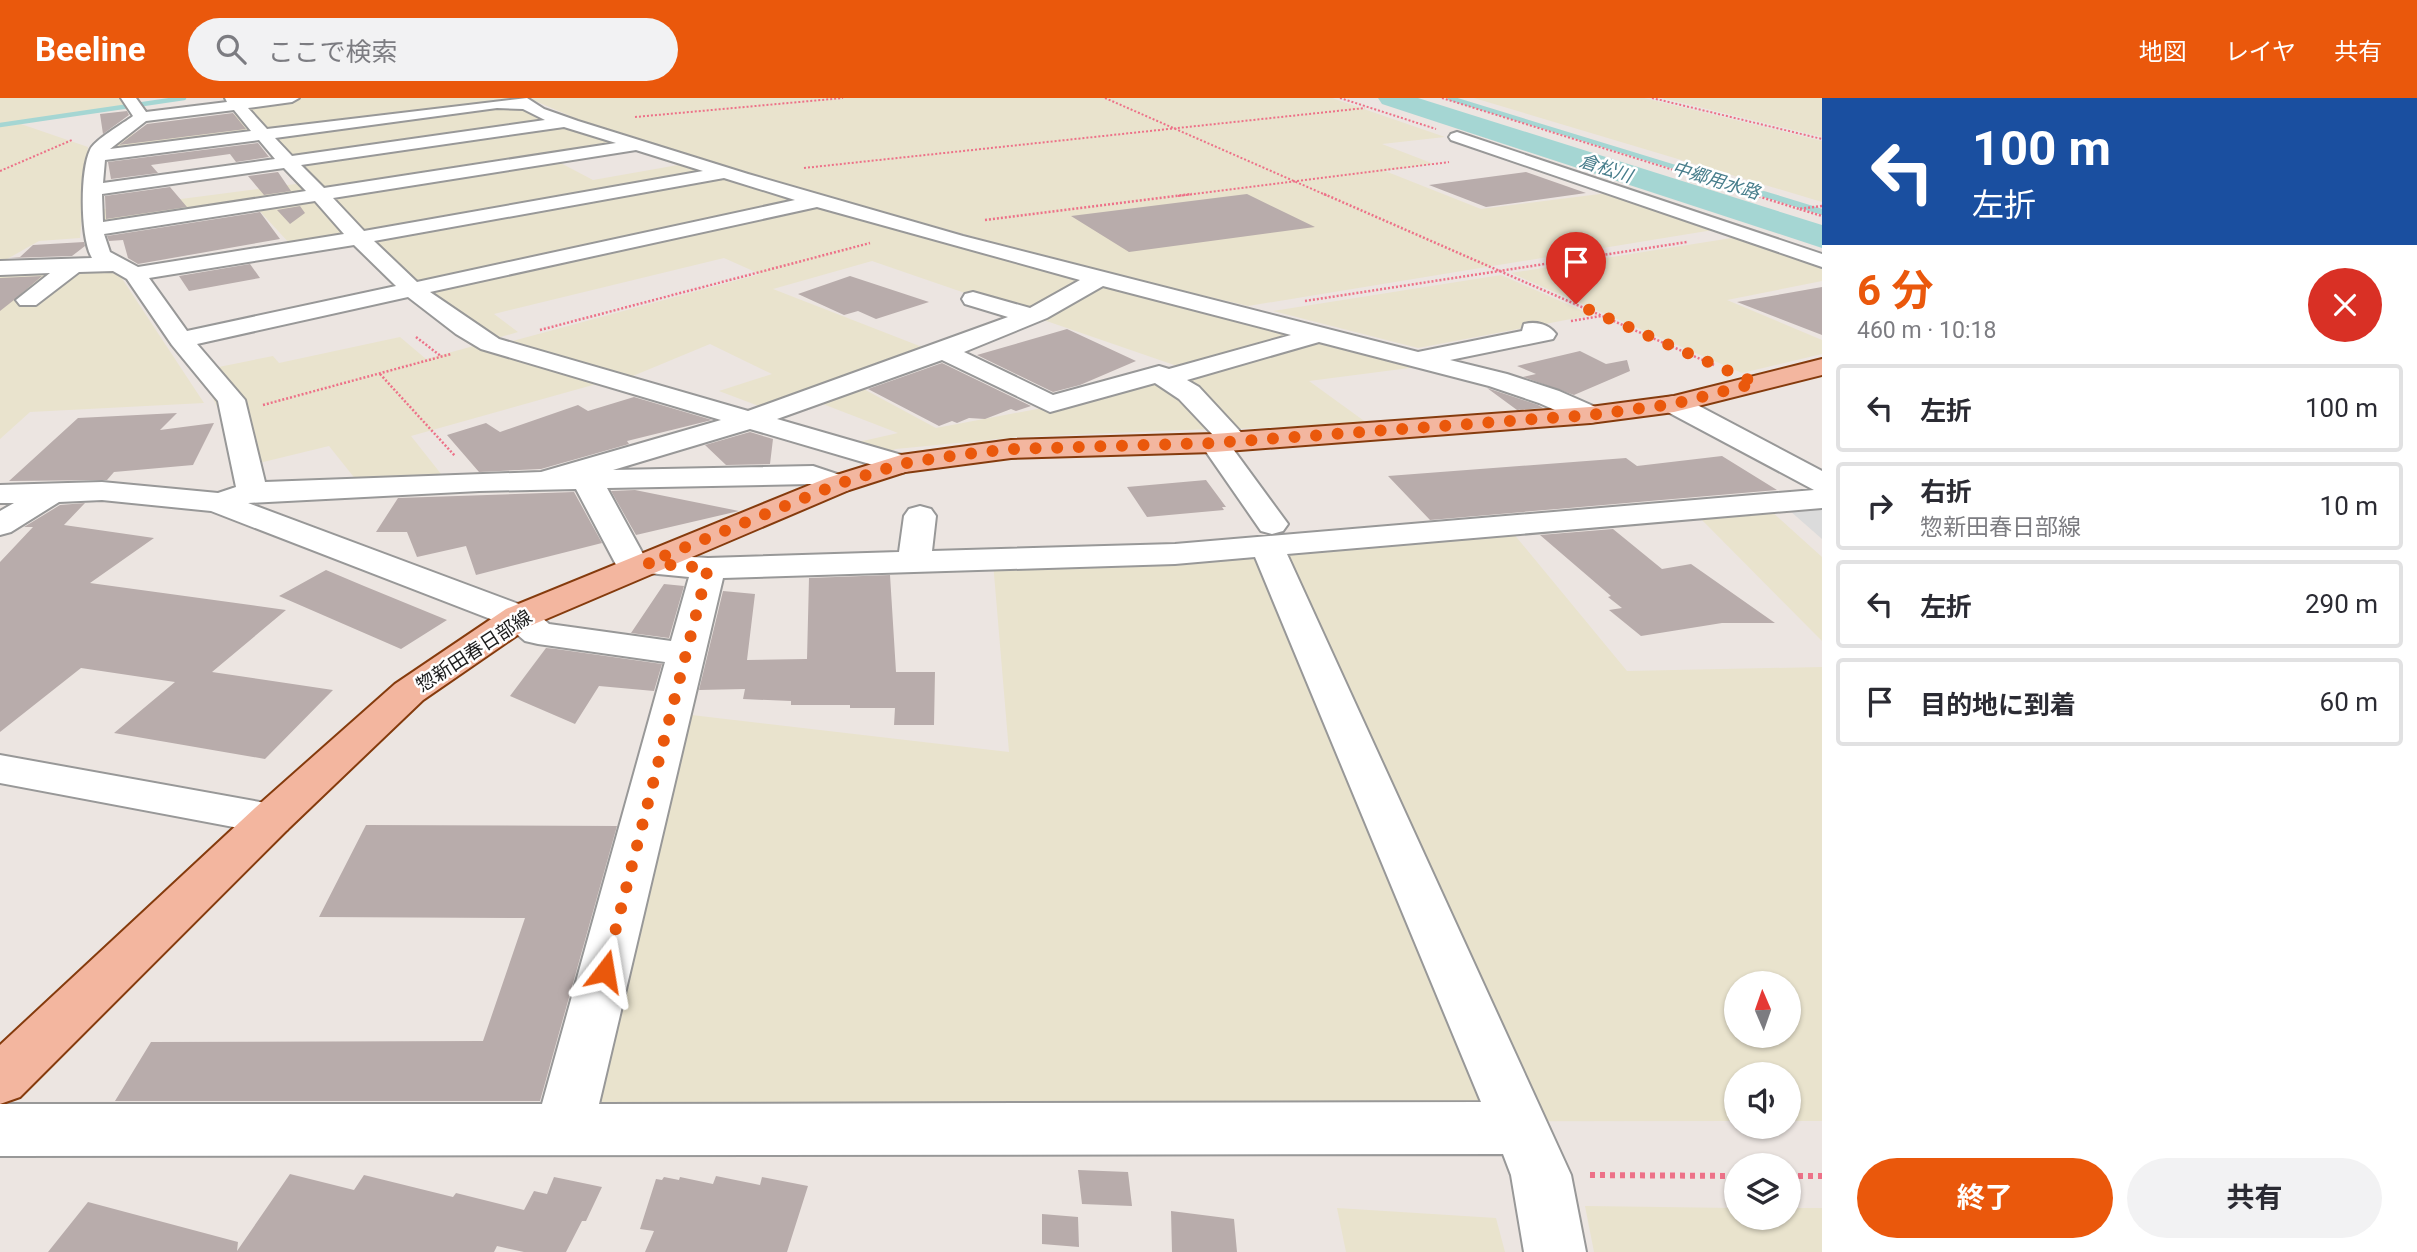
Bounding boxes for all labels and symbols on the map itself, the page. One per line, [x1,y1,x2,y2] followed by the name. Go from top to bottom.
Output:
[1577,150,1637,187] water label: 倉松川
[1670,157,1764,204] water label: 中郷用水路
[1546,232,1606,304] pin
[412,605,536,697] street label: 惣新田春日部線
[568,934,642,1008] position arrow
[1724,971,1801,1048] north arrow

